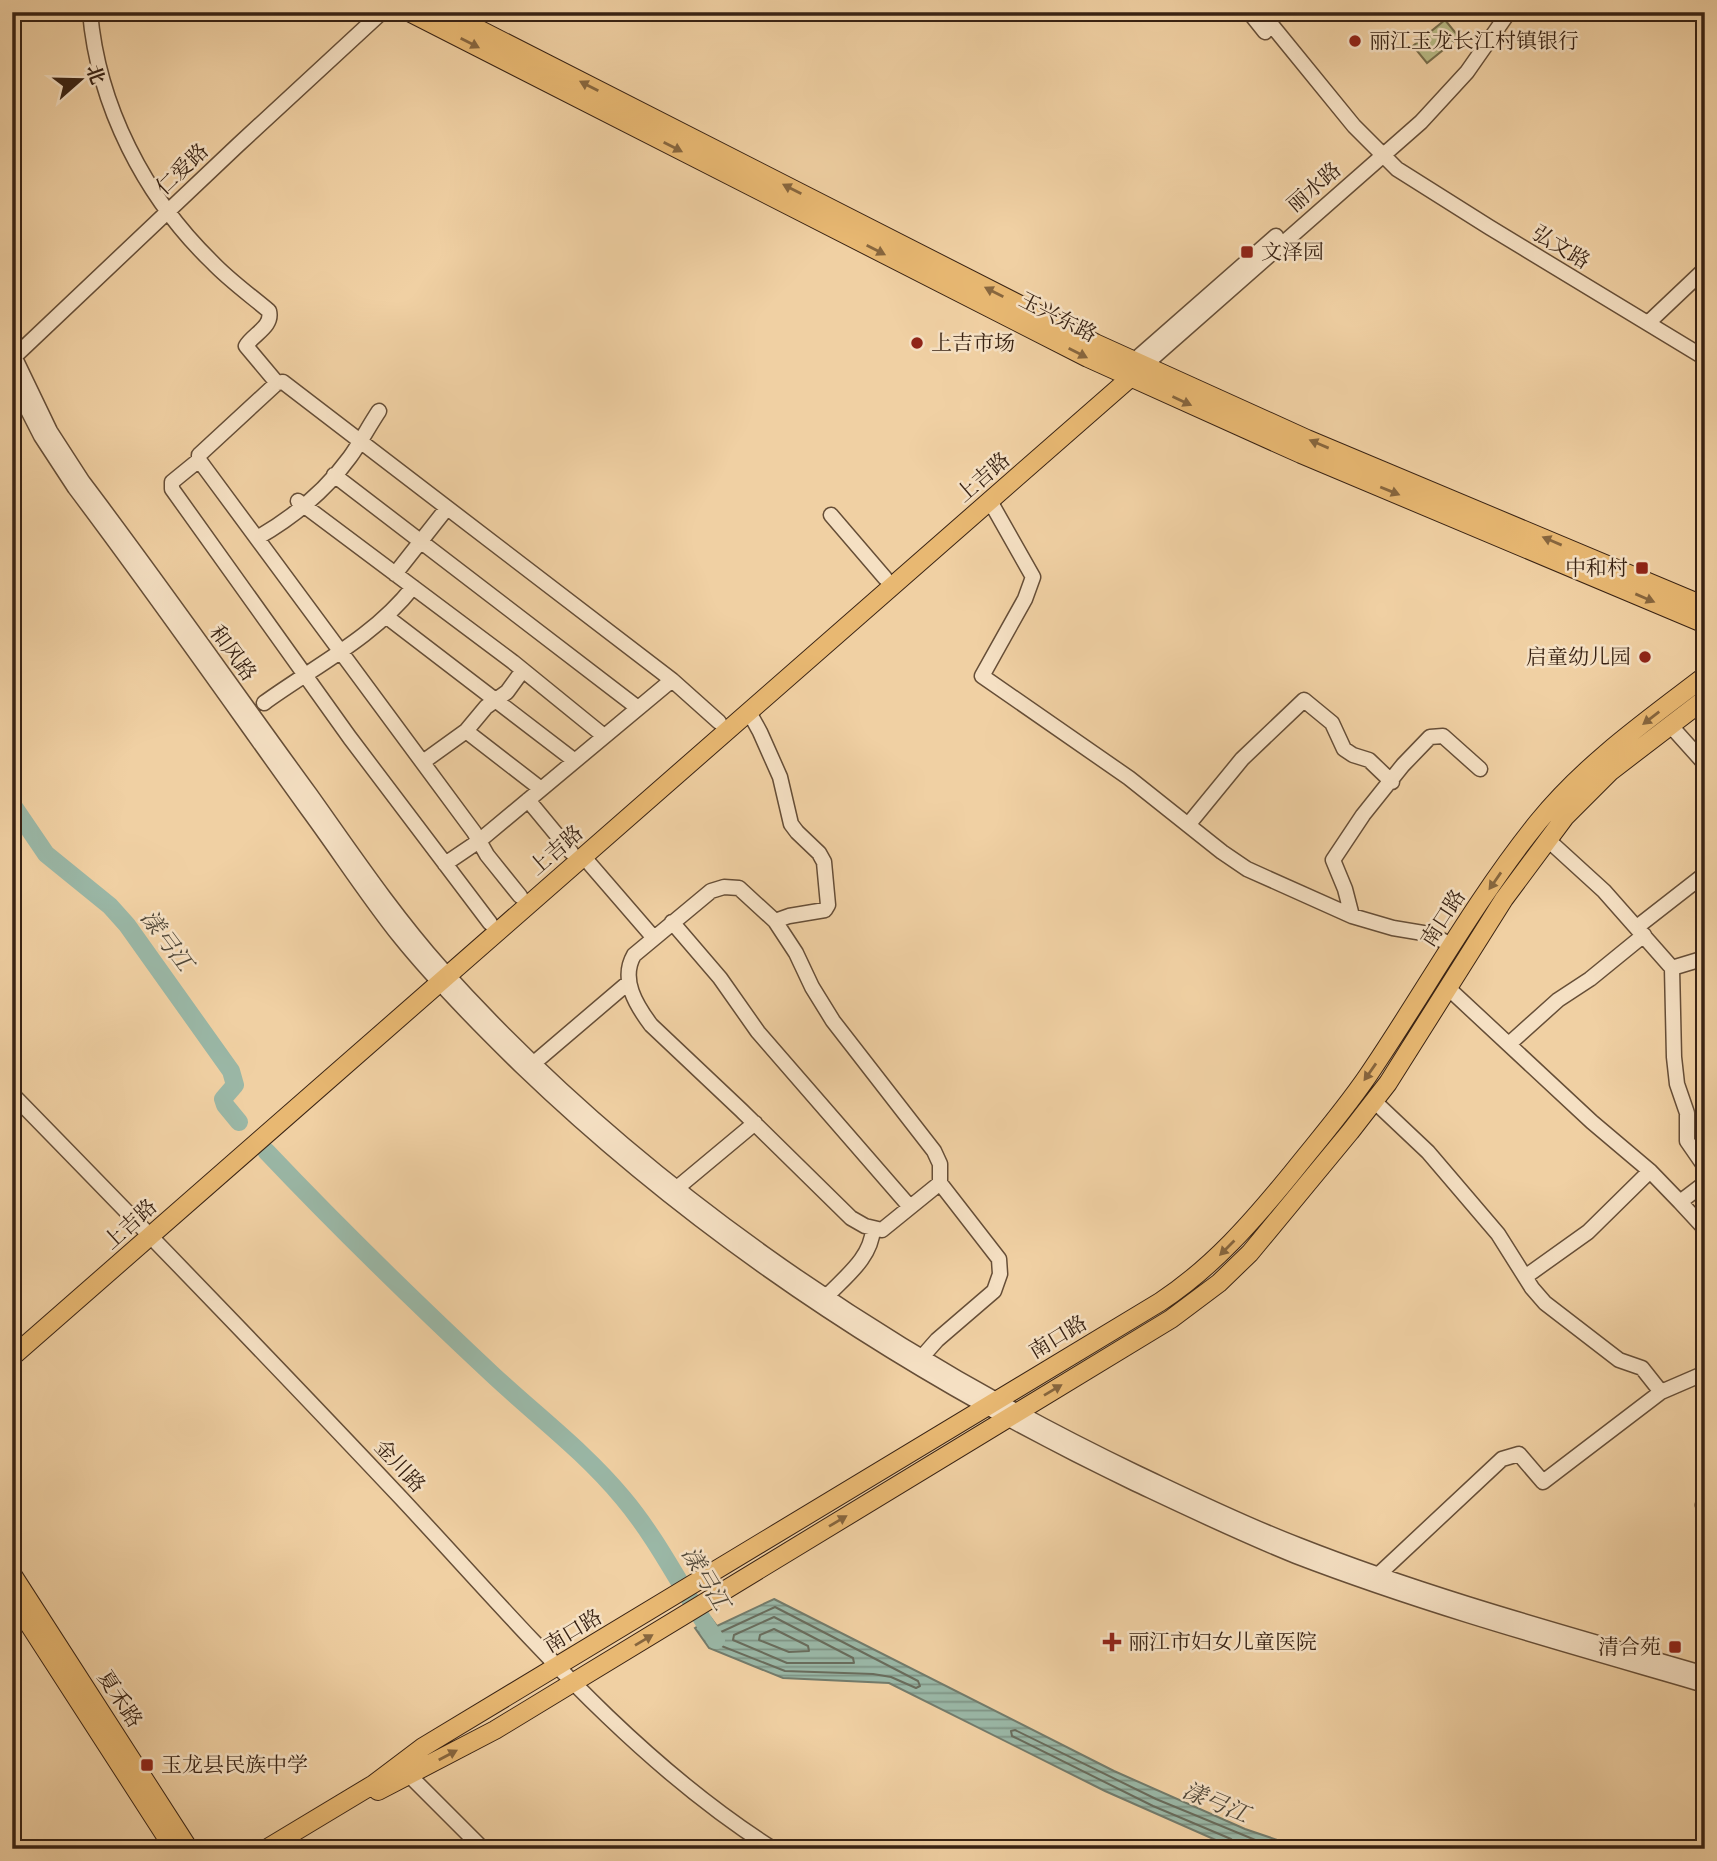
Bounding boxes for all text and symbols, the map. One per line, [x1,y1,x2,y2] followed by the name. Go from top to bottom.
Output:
[1369,28,1579,54] place label: 丽江玉龙长江村镇银行
[1347,33,1363,49] marker: 丽江玉龙长江村镇银行
[460,38,480,49] one-way arrow
[46,46,116,116] north arrow
[81,61,110,87] text: 北
[579,80,599,91] one-way arrow
[150,138,214,200] street label: 仁爱路
[663,141,683,152] one-way arrow
[1282,157,1346,217] street label: 丽水路
[782,184,802,195] one-way arrow
[1527,220,1595,274] street label: 弘文路
[1261,239,1324,265] place label: 文泽园
[866,243,886,255] one-way arrow
[1239,244,1255,260] marker: 文泽园
[1015,286,1101,348] street label: 玉兴东路
[984,287,1004,299] one-way arrow
[931,330,1015,356] place label: 上吉市场
[909,335,925,351] marker: 上吉市场
[1068,348,1088,359] one-way arrow
[1171,396,1192,407] one-way arrow
[1309,438,1329,450] one-way arrow
[951,447,1015,507] street label: 上吉路
[1380,486,1401,497] one-way arrow
[1541,535,1562,546] one-way arrow
[1565,555,1628,581] place label: 中和村
[1634,560,1650,576] marker: 中和村
[1635,593,1656,604] one-way arrow
[204,620,262,686] street label: 和风路
[1526,644,1631,670] place label: 启童幼儿园
[1637,649,1653,665] marker: 启童幼儿园
[1642,710,1660,725] one-way arrow
[524,820,588,880] street label: 上吉路
[1488,872,1502,890] one-way arrow
[1415,885,1471,951] street label: 南口路
[135,904,201,978] water label: 漾弓江
[1364,1063,1378,1081] one-way arrow
[98,1193,162,1255] street label: 上吉路
[1219,1240,1235,1256] one-way arrow
[1024,1310,1092,1364] street label: 南口路
[1044,1384,1063,1396] one-way arrow
[369,1434,431,1498] street label: 金川路
[829,1515,848,1528] one-way arrow
[676,1541,737,1617] water label: 漾弓江
[539,1604,607,1658] street label: 南口路
[1128,1629,1317,1655] place label: 丽江市妇女儿童医院
[1102,1632,1122,1652] marker: 丽江市妇女儿童医院
[634,1633,653,1646] one-way arrow
[1598,1634,1661,1660] place label: 清合苑
[1667,1639,1683,1655] marker: 清合苑
[92,1666,148,1732] street label: 夏禾路
[438,1749,458,1761] one-way arrow
[161,1752,308,1778] place label: 玉龙县民族中学
[139,1757,155,1773] marker: 玉龙县民族中学
[1179,1776,1256,1830] water label: 漾弓江

